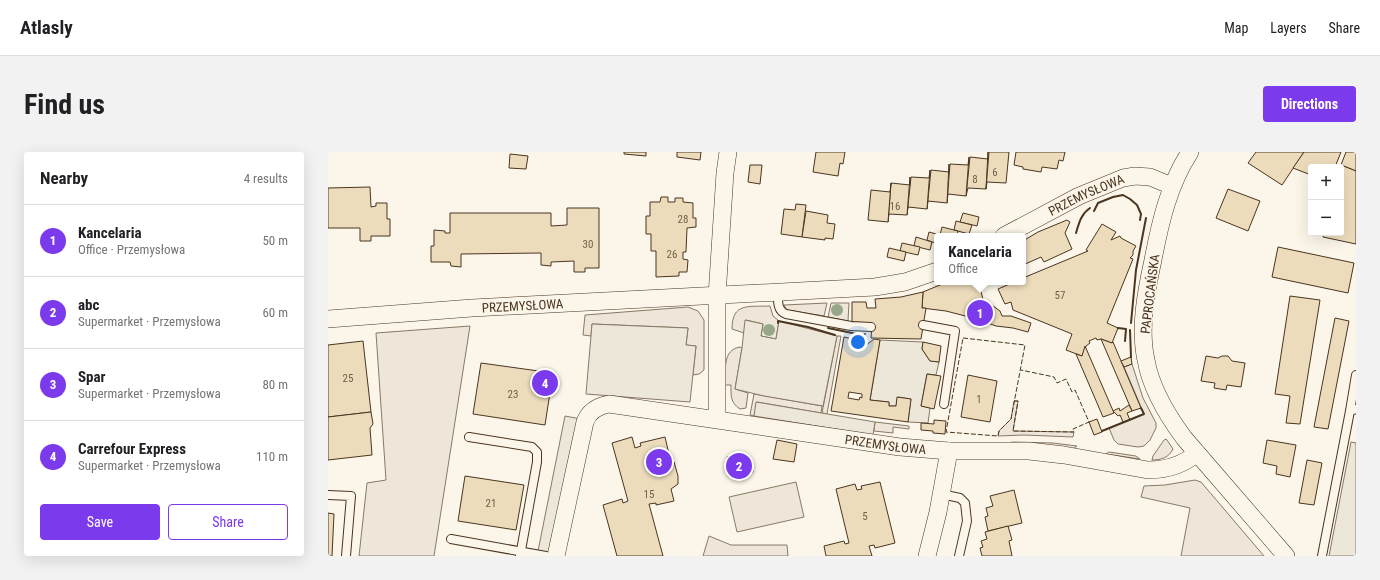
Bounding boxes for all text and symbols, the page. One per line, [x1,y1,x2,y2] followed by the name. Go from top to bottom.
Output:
[20,16,73,39] text: Atlasly
[1224,20,1248,36] text: Map
[1270,20,1307,36] text: Layers
[1329,20,1360,36] text: Share
[1263,86,1356,122] button: Directions
[24,88,105,121] text: Find us
[1308,164,1344,236] map controls
[1308,164,1344,200] button: +
[992,166,998,179] house number: 6
[40,168,88,188] text: Nearby
[244,171,288,186] text: 4 results
[1046,171,1127,219] street label: PRZEMYSŁOWA
[972,173,978,186] house number: 8
[890,200,900,213] house number: 16
[1308,200,1344,236] button: −
[678,213,688,226] house number: 28
[78,224,142,242] text: Kancelaria
[50,233,56,248] text: 1
[262,233,288,248] text: 50 m
[934,233,1026,285] popup
[583,238,593,251] house number: 30
[78,242,185,257] text: Office · Przemysłowa
[948,243,1012,261] text: Kancelaria
[667,248,677,261] house number: 26
[1138,253,1162,335] street label: PAPROCAŃSKA
[948,261,978,276] text: Office
[1055,289,1065,302] house number: 57
[78,296,99,314] text: abc
[481,296,564,315] street label: PRZEMYSŁOWA
[967,298,993,328] pin: 1
[50,305,56,320] text: 2
[262,305,288,320] text: 60 m
[78,314,221,329] text: Supermarket · Przemysłowa
[848,332,868,352] your location
[78,368,106,386] text: Spar
[532,368,558,398] pin: 4
[343,372,353,385] house number: 25
[50,377,56,392] text: 3
[262,377,288,392] text: 80 m
[78,386,221,401] text: Supermarket · Przemysłowa
[508,388,518,401] house number: 23
[976,393,982,406] house number: 1
[844,431,927,457] street label: PRZEMYSŁOWA
[78,440,186,458] text: Carrefour Express
[646,447,672,477] pin: 3
[50,449,56,464] text: 4
[256,449,288,464] text: 110 m
[726,451,752,481] pin: 2
[78,458,221,473] text: Supermarket · Przemysłowa
[644,488,654,501] house number: 15
[486,497,496,510] house number: 21
[40,504,160,540] button: Save
[168,504,288,540] button: Share
[862,510,868,523] house number: 5

